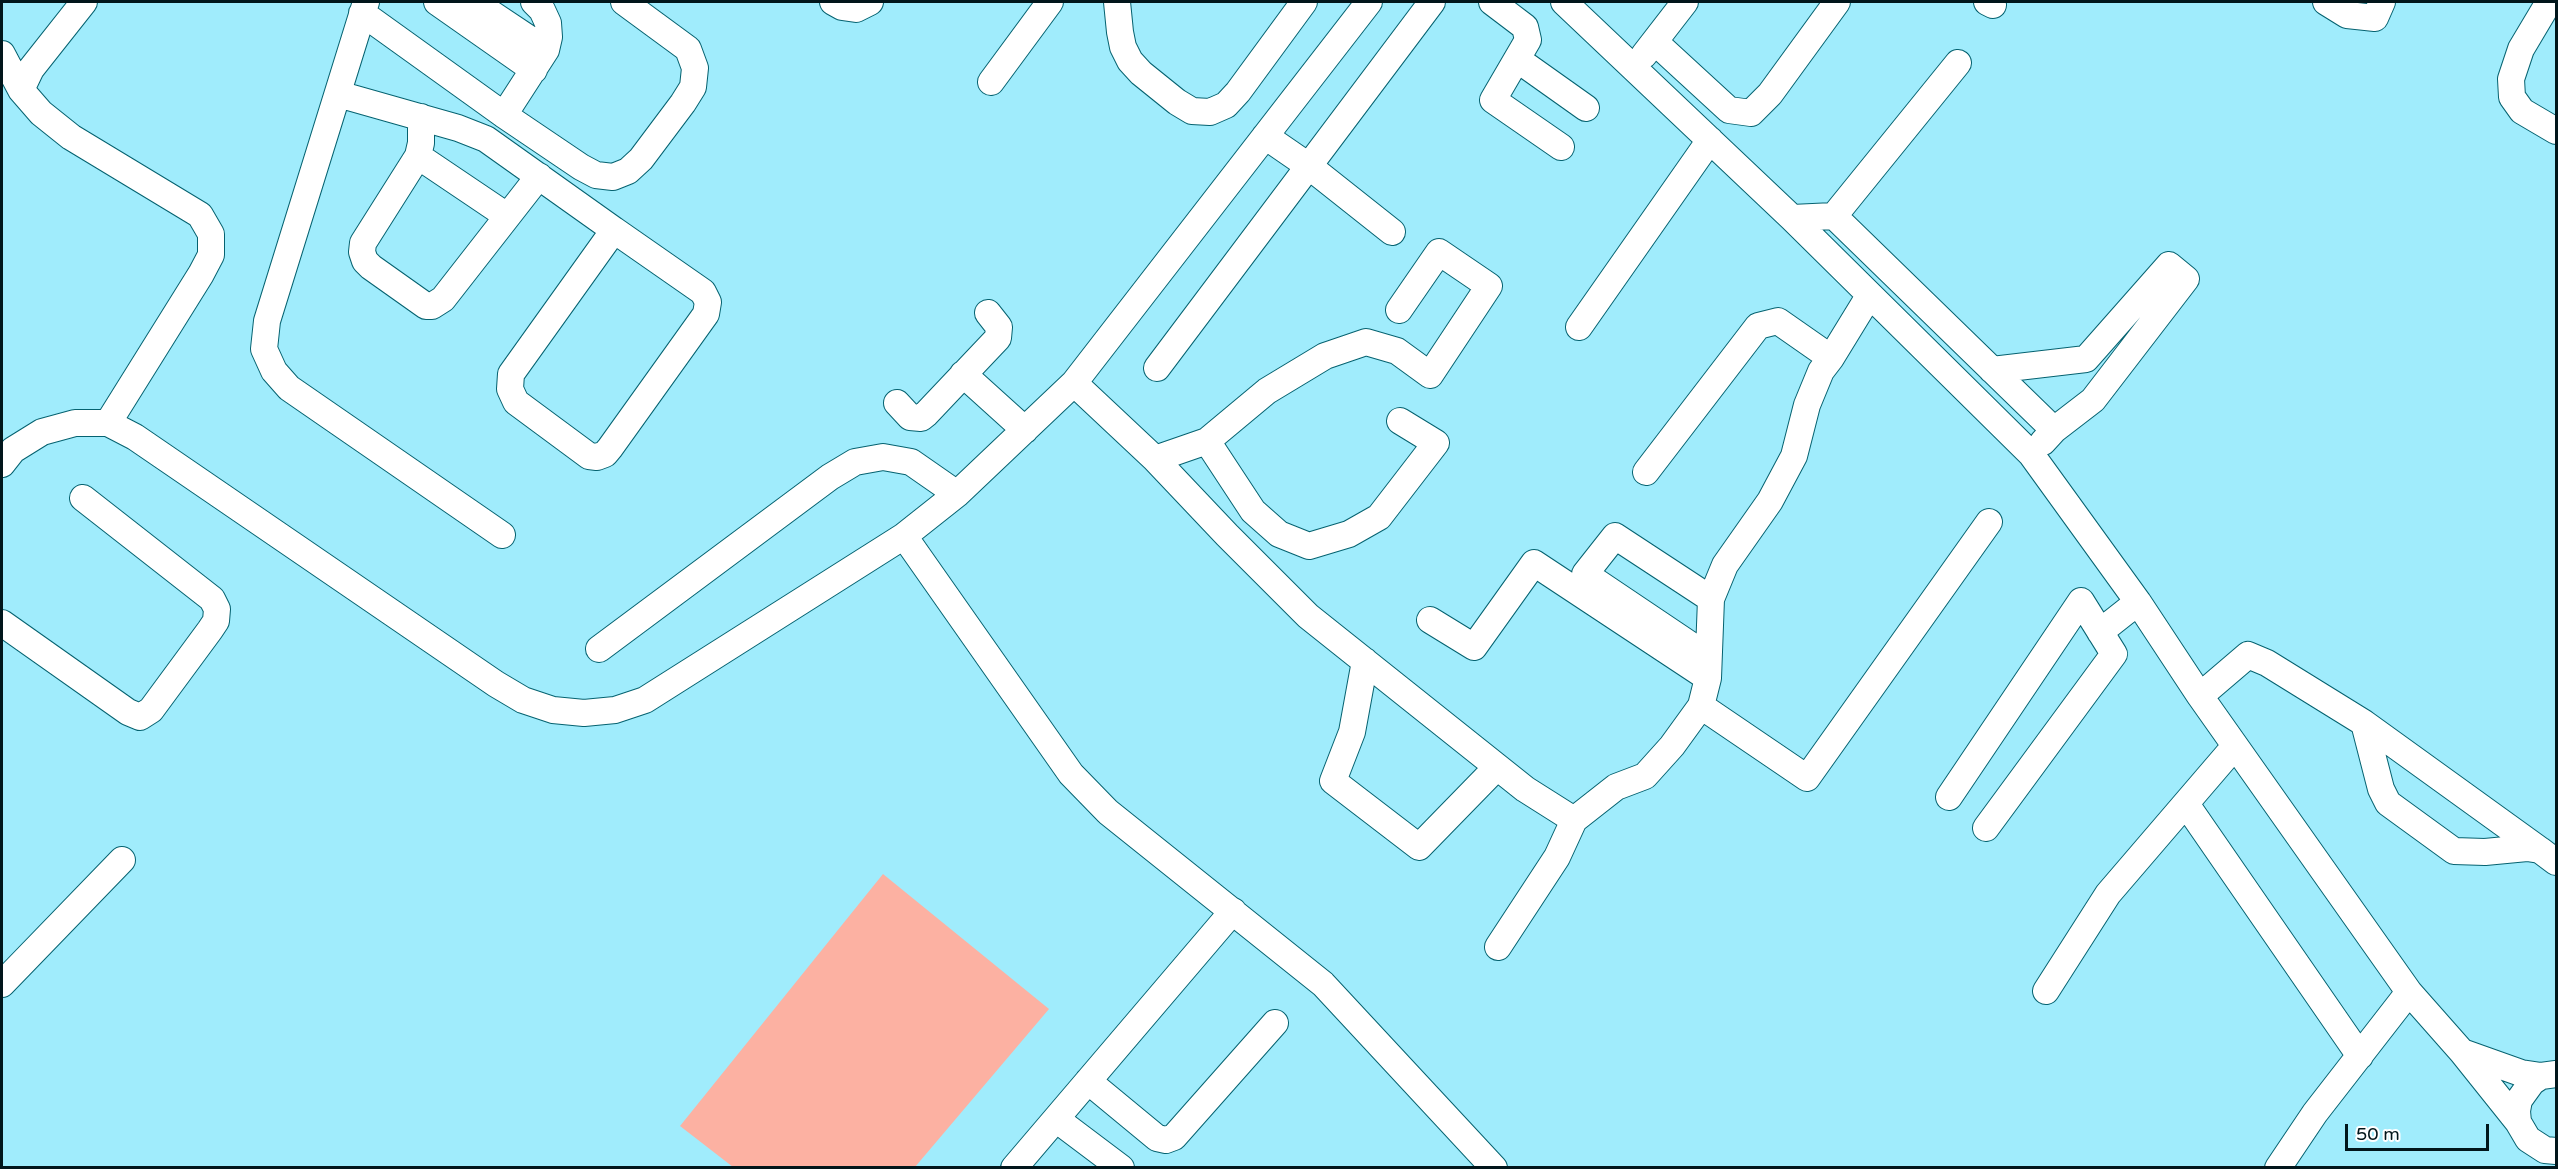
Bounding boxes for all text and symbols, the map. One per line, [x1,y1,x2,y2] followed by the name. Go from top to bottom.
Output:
[2348,1112,2492,1150] scale bar
[2356,1123,2400,1145] text: 50 m

